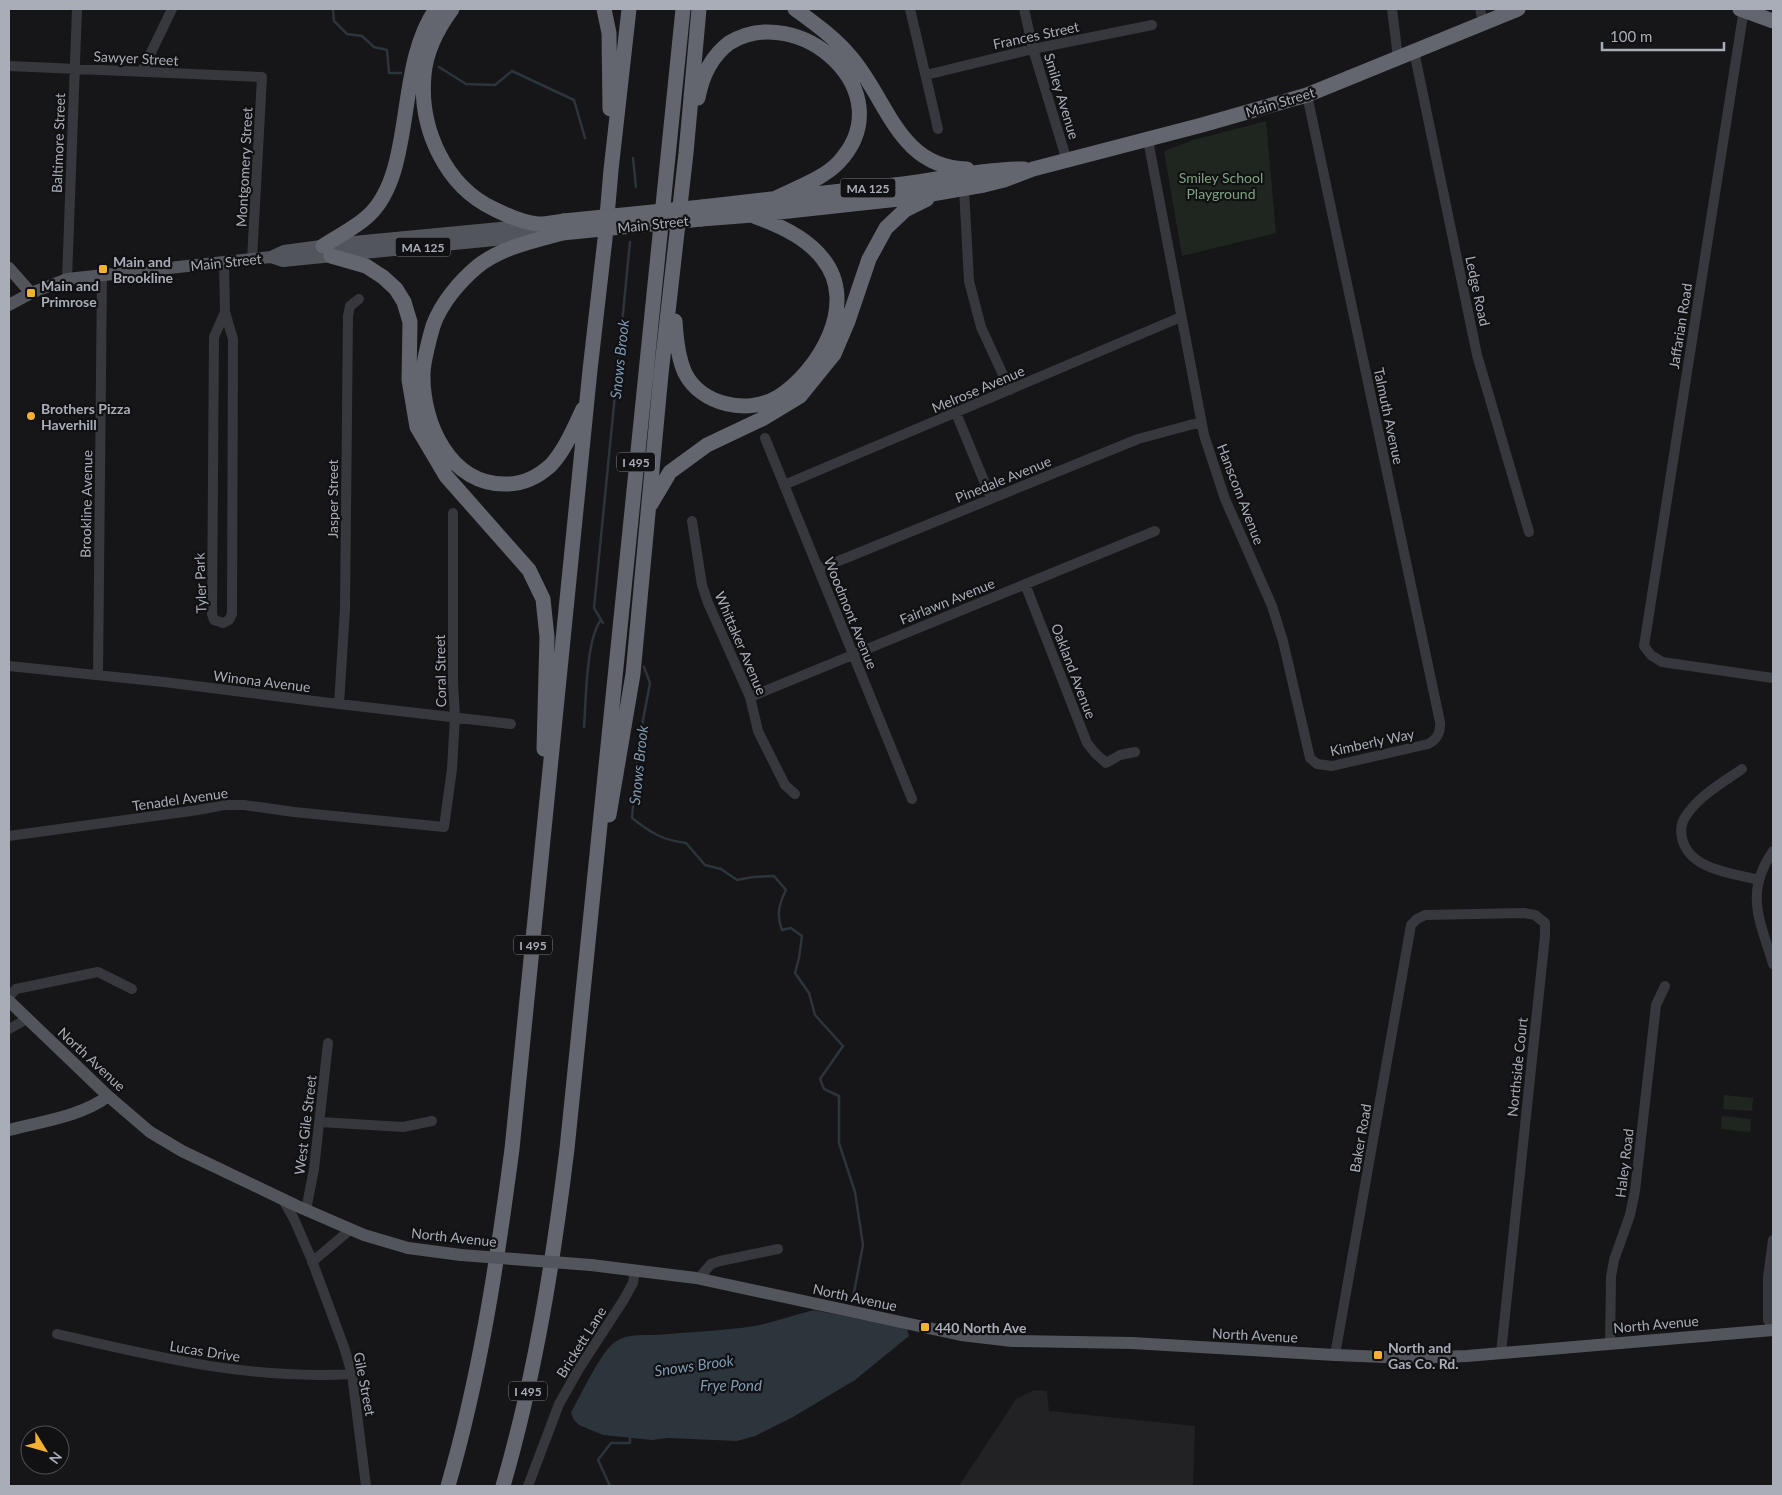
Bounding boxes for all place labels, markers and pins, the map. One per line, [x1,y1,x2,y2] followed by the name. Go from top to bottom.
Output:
[113,253,174,286] place label: Main and Brookline
[97,263,109,275] marker: Main and Brookline
[41,277,99,310] place label: Main and Primrose
[25,287,37,299] marker: Main and Primrose
[41,400,131,433] place label: Brothers Pizza Haverhill
[25,410,37,422] marker: Brothers Pizza Haverhill
[935,1319,1027,1336] place label: 440 North Ave
[919,1321,931,1333] marker: 440 North Ave
[1388,1339,1459,1372] place label: North and Gas Co. Rd.
[1372,1349,1384,1361] marker: North and Gas Co. Rd.

